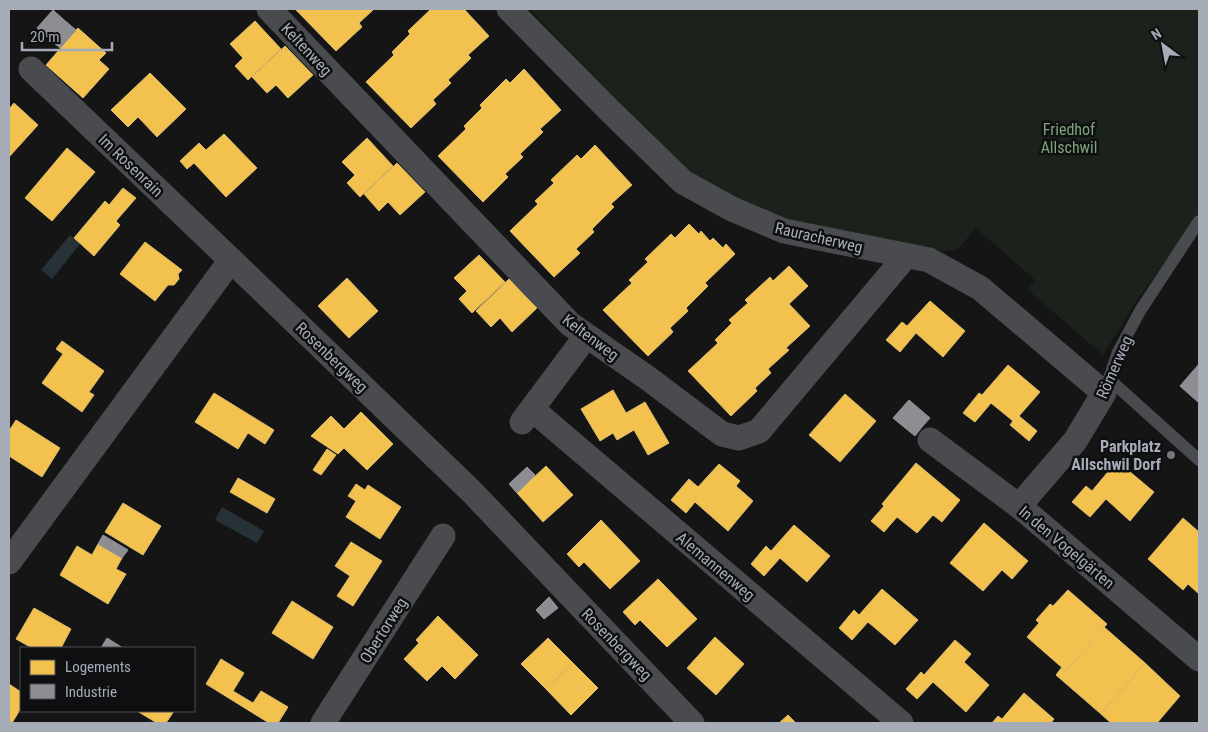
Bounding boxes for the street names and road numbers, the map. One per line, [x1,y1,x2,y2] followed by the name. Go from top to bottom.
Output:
[277,19,336,80] street label: Keltenweg
[94,130,167,201] street label: Im Rosenrain
[773,218,865,257] street label: Rauracherweg
[559,310,623,365] street label: Keltenweg
[292,318,372,396] street label: Rosenbergweg
[1092,333,1137,402] street label: Römerweg
[1015,502,1118,593] street label: In den Vogelgärten
[673,528,759,605] street label: Alemannenweg
[356,594,411,667] street label: Obertorweg
[578,604,656,684] street label: Rosenbergweg

